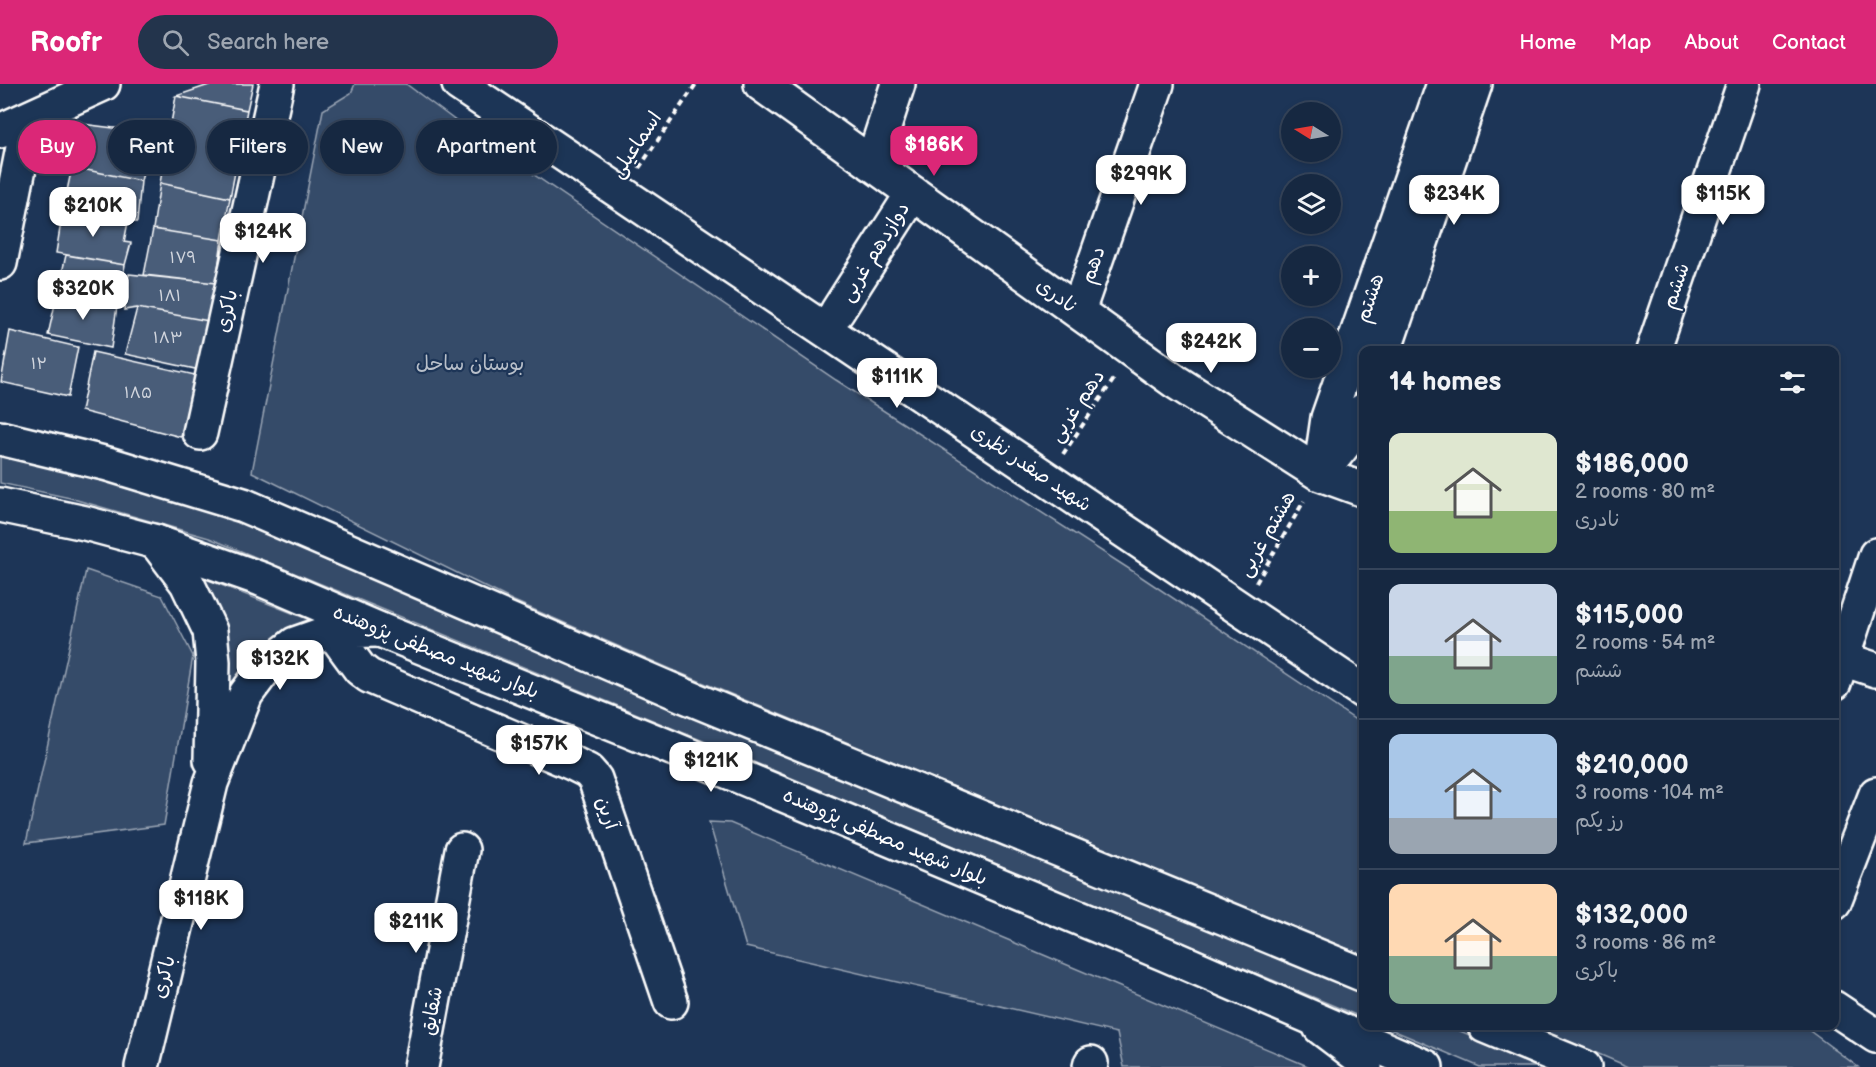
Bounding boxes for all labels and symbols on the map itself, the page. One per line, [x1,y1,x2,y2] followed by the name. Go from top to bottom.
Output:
[1281,102,1341,162] north arrow
[605,107,667,183] street label: اسماعیلی
[892,126,976,177] pin: $186K
[1099,155,1183,206] pin: $299K
[1412,175,1496,226] pin: $234K
[1681,175,1765,226] pin: $115K
[51,187,135,238] pin: $210K
[835,198,918,308] street label: دوازدهم غربی
[221,213,305,264] pin: $124K
[1076,243,1112,287] street label: دهم
[169,249,197,268] house number: ۱۷۹
[1657,260,1697,313] street label: ششم
[41,270,125,321] pin: $320K
[1350,270,1391,326] street label: هشتم
[1032,273,1082,319] street label: نادری
[159,287,181,306] house number: ۱۸۱
[211,287,243,335] street label: باکری
[1169,323,1253,374] pin: $242K
[153,329,183,348] house number: ۱۸۳
[416,352,524,376] park label: بوستان ساحل
[31,355,47,374] house number: ۱۲
[855,358,939,409] pin: $111K
[1044,365,1112,448] street label: دهم غربی
[124,384,152,403] house number: ۱۸۵
[966,419,1096,517] street label: شهید صفدر نظری
[1233,487,1303,582] street label: هشتم غربی
[330,600,542,704] street label: بلوار شهید مصطفی پژوهنده
[238,640,322,691] pin: $132K
[497,725,581,776] pin: $157K
[669,742,753,793] pin: $121K
[779,783,991,891] street label: بلوار شهید مصطفی پژوهنده
[590,794,624,833] street label: آرین
[159,880,243,931] pin: $118K
[374,903,458,954] pin: $211K
[147,953,181,1001] street label: باکری
[416,985,448,1037] street label: شقایق

